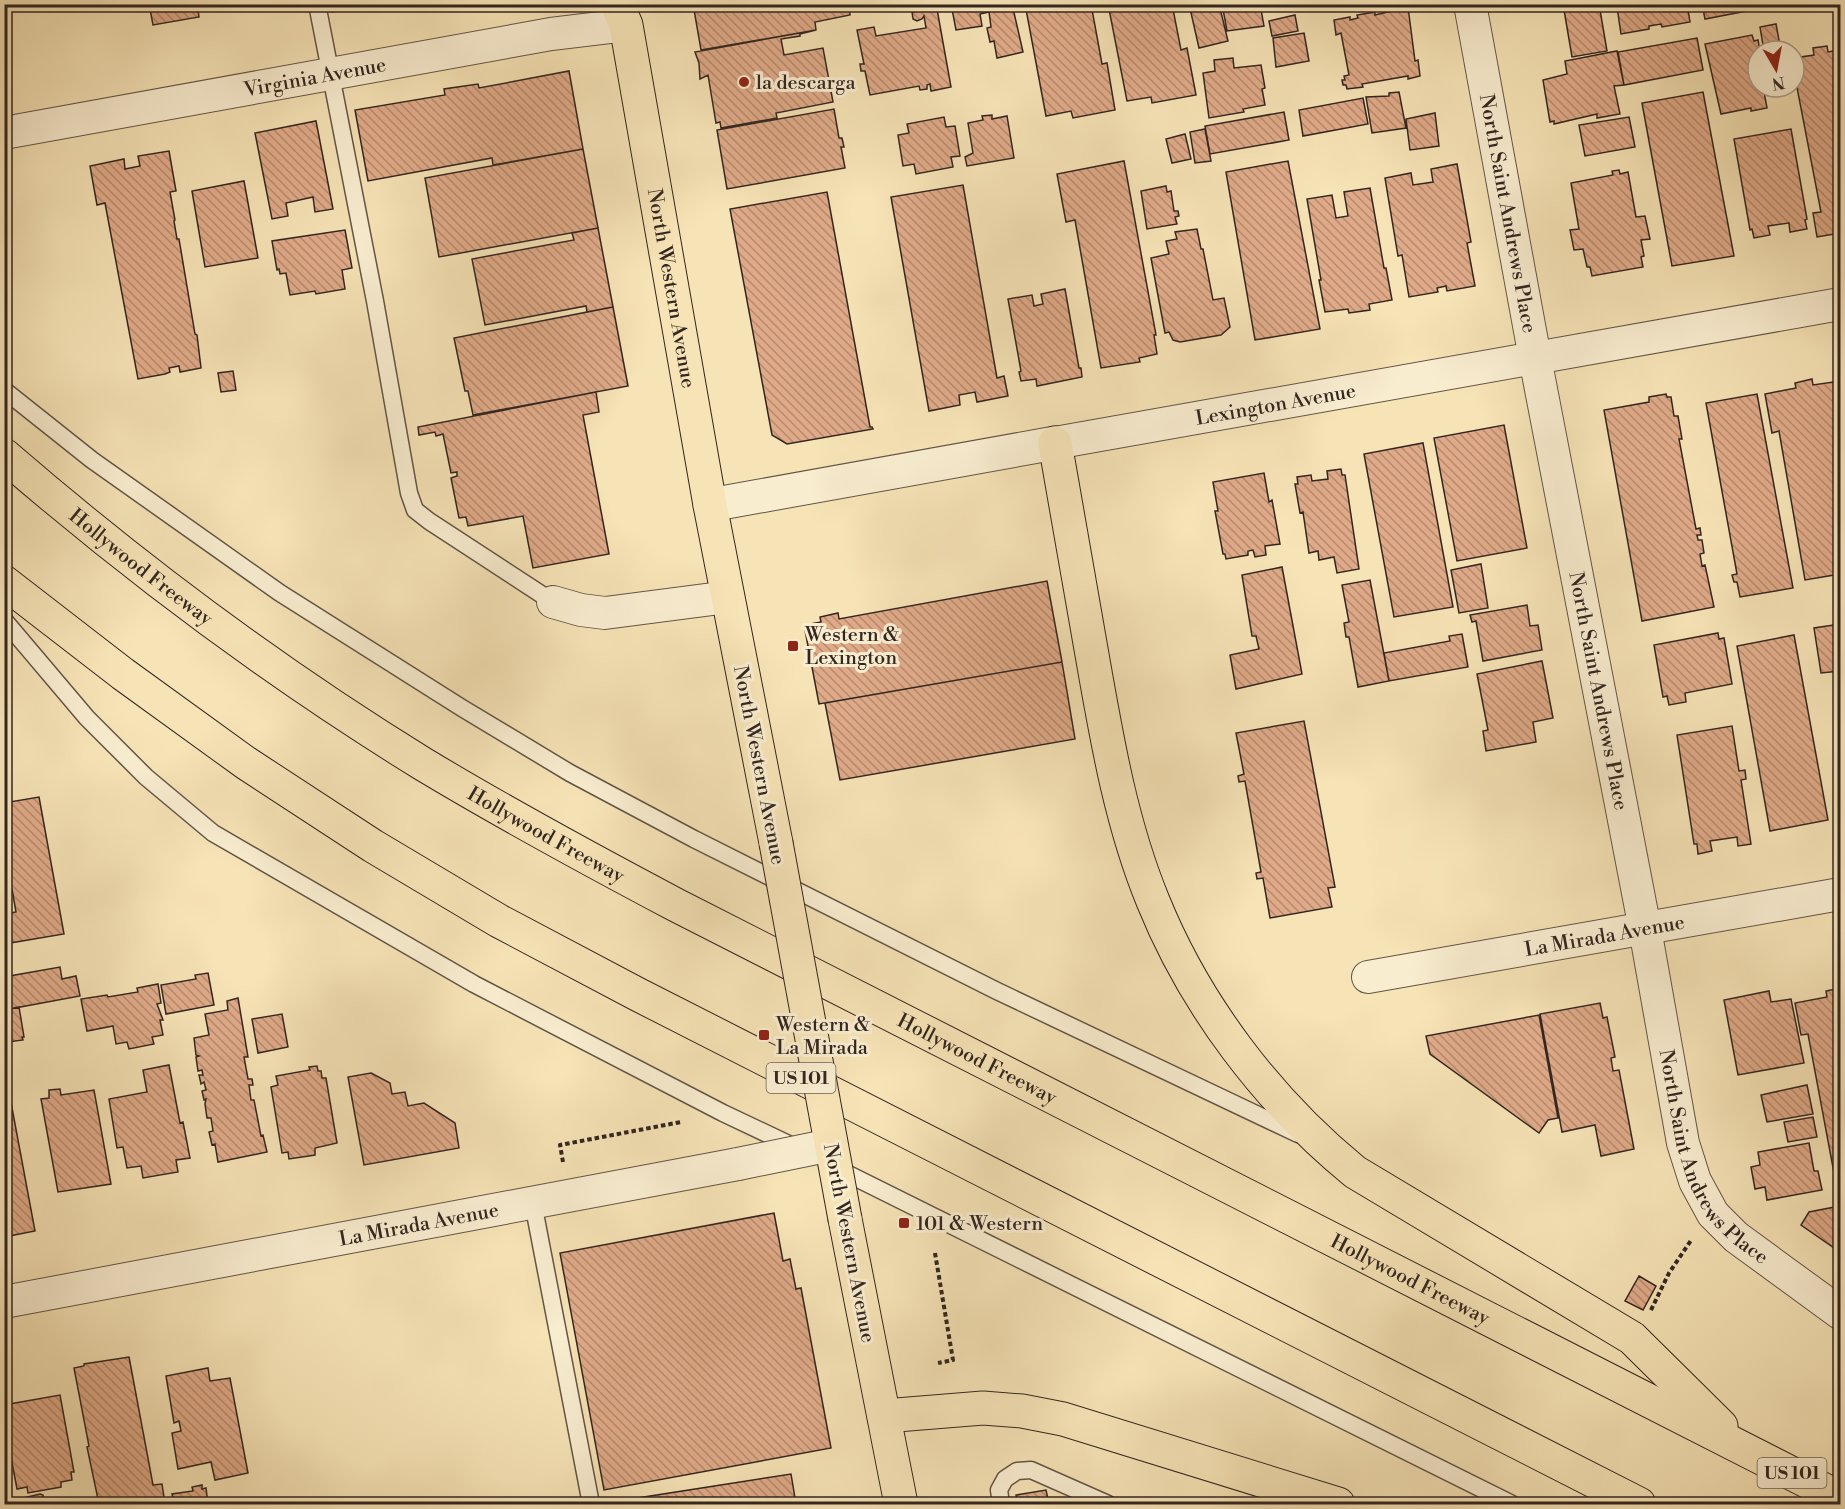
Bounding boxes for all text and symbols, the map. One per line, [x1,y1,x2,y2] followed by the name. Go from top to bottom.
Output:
[1746,39,1806,99] north arrow
[241,53,388,103] street label: Virginia Avenue
[756,71,856,96] place label: la descarga
[1770,72,1786,94] text: N
[737,75,751,89] marker: la descarga
[1473,92,1541,335] street label: North Saint Andrews Place
[641,187,700,390] street label: North Western Avenue
[1194,379,1358,432] street label: Lexington Avenue
[63,504,217,632] street label: Hollywood Freeway
[1562,570,1633,813] street label: North Saint Andrews Place
[804,623,899,671] place label: Western & Lexington
[786,639,800,653] marker: Western & Lexington
[727,664,790,867] street label: North Western Avenue
[462,782,629,889] street label: Hollywood Freeway
[1523,911,1687,963] street label: La Mirada Avenue
[893,1009,1061,1111] street label: Hollywood Freeway
[775,1013,870,1061] place label: Western & La Mirada
[757,1028,771,1042] marker: Western & La Mirada
[1653,1048,1773,1270] street label: North Saint Andrews Place
[766,1063,836,1093] road number: US 101
[817,1142,880,1345] street label: North Western Avenue
[337,1198,501,1253] street label: La Mirada Avenue
[916,1212,1043,1237] place label: 101 & Western
[897,1216,911,1230] marker: 101 & Western
[1326,1229,1494,1332] street label: Hollywood Freeway
[1758,1458,1826,1488] road number: US 101

